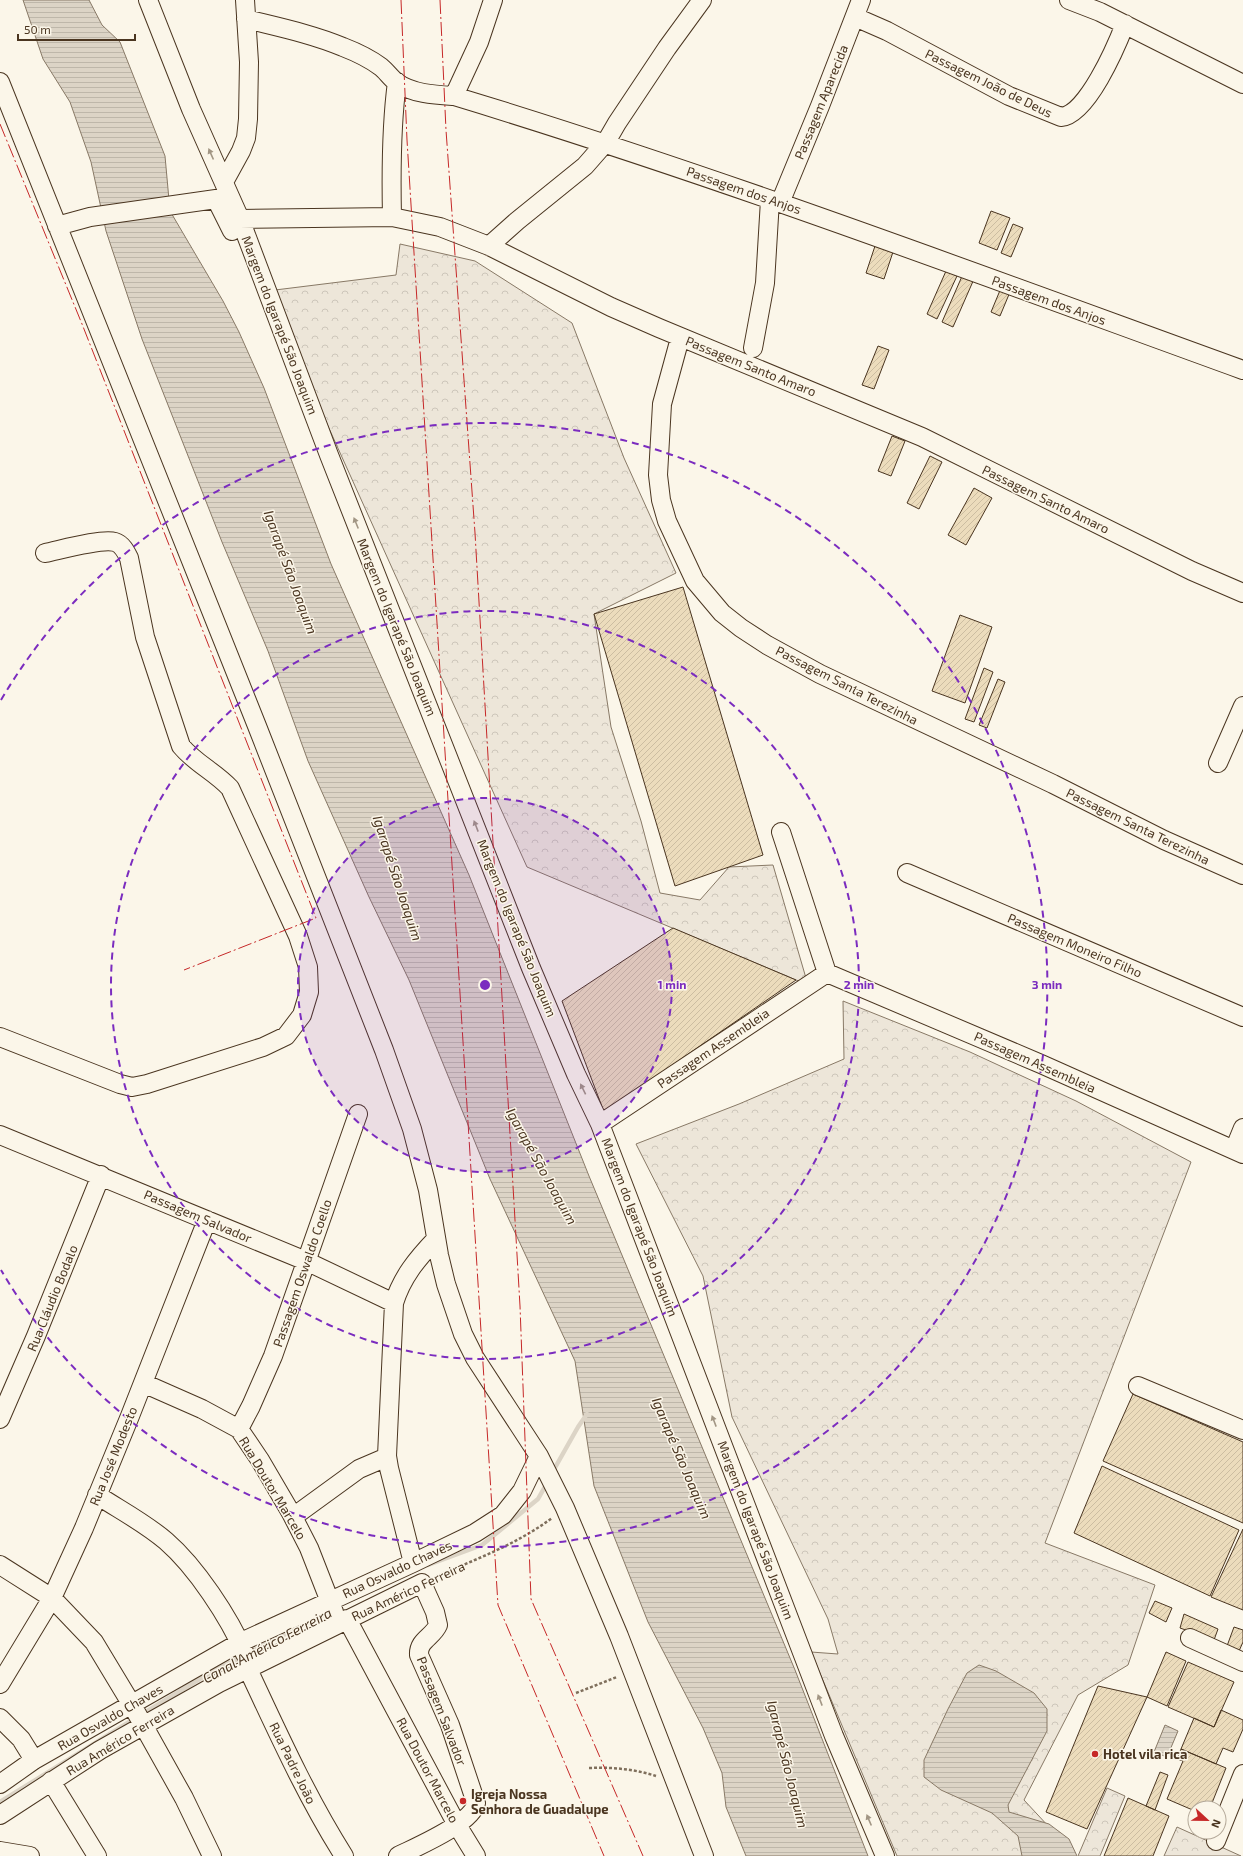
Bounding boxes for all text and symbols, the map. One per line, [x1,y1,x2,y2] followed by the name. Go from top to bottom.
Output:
[18,16,135,42] scale bar
[24,22,51,36] text: 50 m
[791,42,851,162] street label: Passagem Aparecida
[923,45,1055,121] street label: Passagem João de Deus
[208,148,215,160] one-way arrow
[684,163,804,217] street label: Passagem dos Anjos
[238,233,322,417] street label: Margem do Igarapé São Joaquim
[990,272,1108,328] street label: Passagem dos Anjos
[683,332,819,400] street label: Passagem Santo Amaro
[980,461,1112,537] street label: Passagem Santo Amaro
[261,508,321,636] water label: Igarapé São Joaquim
[353,516,359,528] one-way arrow
[354,536,440,718] street label: Margem do Igarapé São Joaquim
[773,642,921,728] street label: Passagem Santa Terezinha
[1064,784,1212,868] street label: Passagem Santa Terezinha
[370,813,426,943] water label: Igarapé São Joaquim
[472,819,478,831] one-way arrow
[474,837,560,1019] street label: Margem do Igarapé São Joaquim
[1005,909,1145,981] street label: Passagem Moneiro Filho
[658,977,686,991] text: 1 min
[844,977,874,991] text: 2 min
[1032,977,1062,991] text: 3 min
[478,978,492,992] centre of rings
[654,1005,772,1091] street label: Passagem Assembleia
[972,1028,1098,1096] street label: Passagem Assembleia
[580,1083,586,1094] one-way arrow
[503,1105,581,1227] water label: Igarapé São Joaquim
[598,1135,682,1319] street label: Margem do Igarapé São Joaquim
[142,1186,254,1246] street label: Passagem Salvador
[269,1197,335,1349] street label: Passagem Oswaldo Coello
[23,1242,81,1354] street label: Rua Cláudio Bodalo
[649,1395,715,1521] water label: Igarapé São Joaquim
[86,1404,140,1508] street label: Rua José Modesto
[711,1415,717,1427] one-way arrow
[236,1434,310,1542] street label: Rua Doutor Marcelo
[714,1438,798,1622] street label: Margem do Igarapé São Joaquim
[340,1537,454,1601] street label: Rua Osvaldo Chaves
[349,1558,467,1624] street label: Rua Américo Ferreira
[199,1604,335,1686] water label: Canal Américo Ferreira
[414,1654,470,1768] street label: Passagem Salvador
[55,1680,165,1754] street label: Rua Osvaldo Chaves
[817,1693,823,1705] one-way arrow
[764,1699,812,1829] water label: Igarapé São Joaquim
[63,1701,177,1779] street label: Rua Américo Ferreira
[393,1715,463,1825] street label: Rua Doutor Marcelo
[266,1720,320,1806] street label: Rua Padre João
[1103,1746,1187,1762] place label: Hotel vila rica
[1090,1749,1100,1759] marker: Hotel vila rica
[471,1786,609,1817] place label: Igreja Nossa Senhora de Guadalupe
[458,1796,468,1806] marker: Igreja Nossa Senhora de Guadalupe
[1187,1800,1227,1840] north arrow
[866,1814,873,1826] one-way arrow
[1209,1818,1224,1830] text: N

